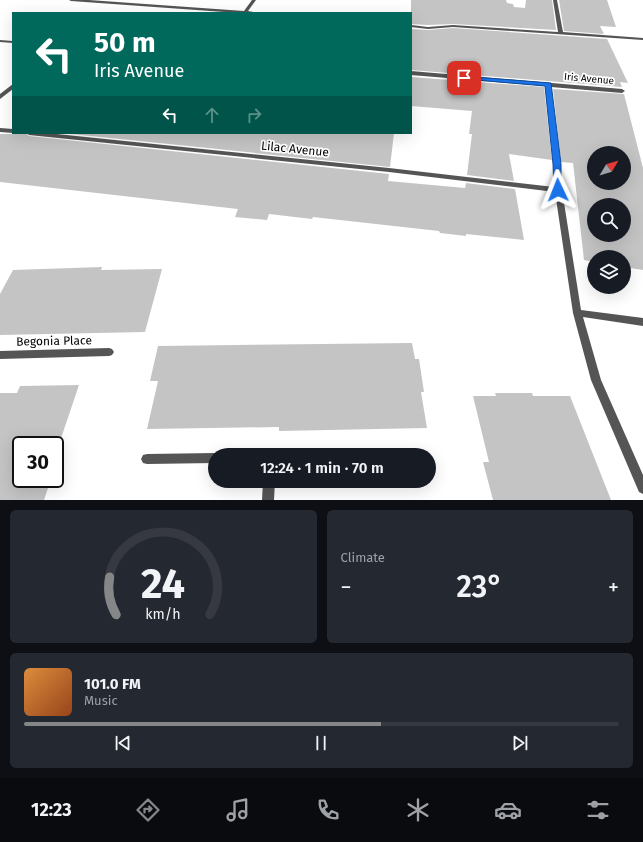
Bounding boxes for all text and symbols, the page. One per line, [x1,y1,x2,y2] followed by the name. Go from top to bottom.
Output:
[94,26,156,59] text: 50 m
[28,28,80,80] icon: left
[94,60,184,82] text: Iris Avenue
[447,61,481,95] pin
[453,67,475,89] icon: arrive
[564,71,614,87] street label: Iris Avenue
[159,104,181,126] icon: left
[201,104,223,126] icon: ahead
[243,104,265,126] icon: right
[260,138,330,160] street label: Lilac Avenue
[587,146,631,190] north arrow
[587,146,631,294] map controls
[537,169,579,211] position arrow
[587,198,631,242] button: search
[587,250,631,294] button: layers
[16,333,92,349] street label: Begonia Place
[12,436,64,488] speed limit sign: 30
[260,459,384,477] text: 12:24 · 1 min · 70 m
[341,550,385,565] text: Climate
[141,558,185,608] text: 24
[457,569,503,605] text: 23°
[341,574,352,601] text: −
[608,574,619,601] text: +
[146,605,181,622] text: km/h
[84,675,141,693] text: 101.0 FM
[84,693,118,708] text: Music
[112,732,134,754] icon: previous
[310,732,332,754] icon: pause
[509,732,531,754] icon: next
[134,796,162,824] icon: directions
[224,796,252,824] icon: music
[314,796,342,824] icon: phone
[404,796,432,824] icon: climate
[494,796,522,824] icon: car
[584,796,612,824] icon: filters
[31,799,72,821] text: 12:23

